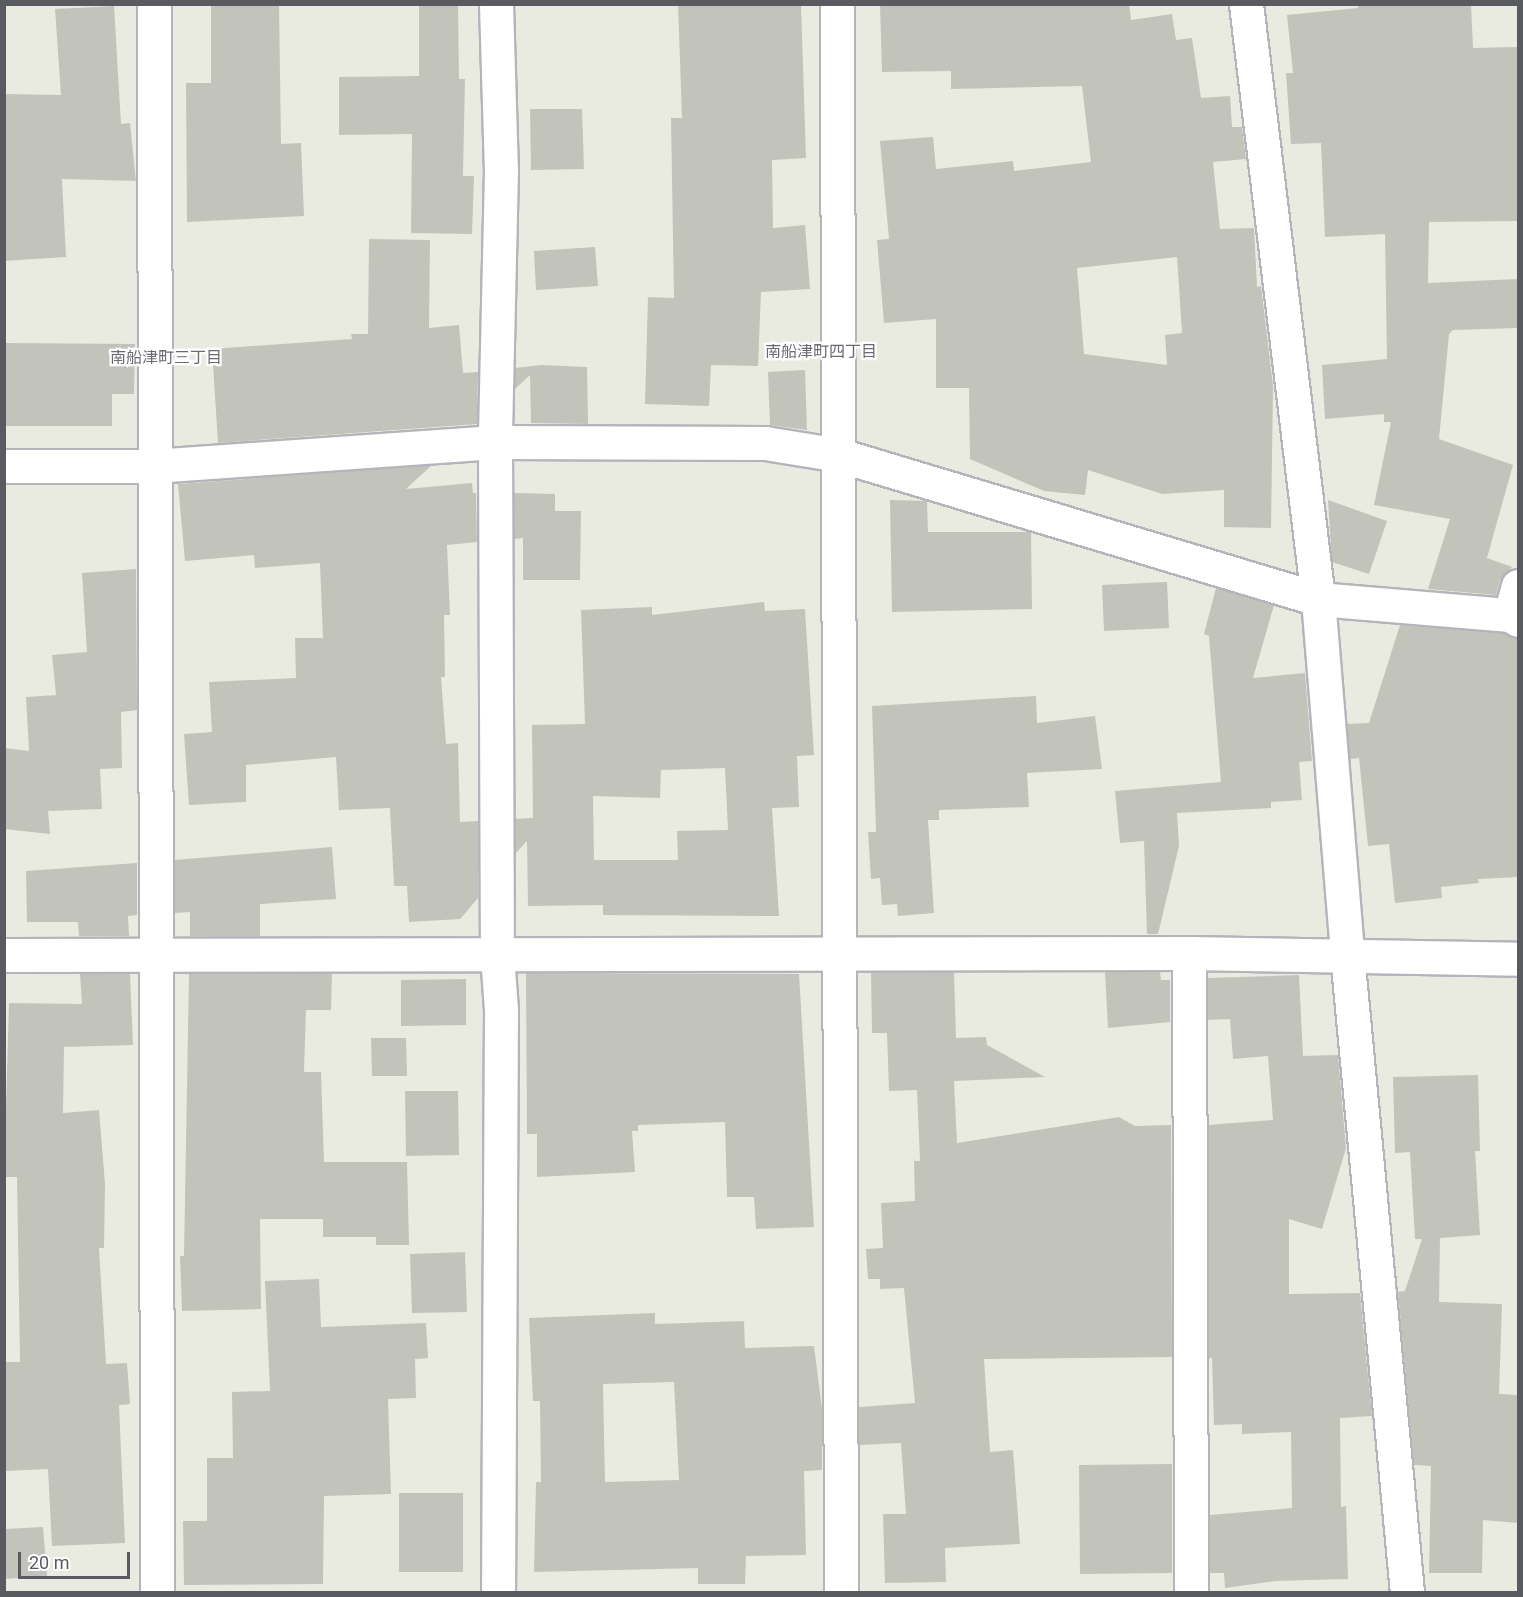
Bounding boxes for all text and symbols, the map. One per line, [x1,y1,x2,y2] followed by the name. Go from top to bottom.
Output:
[765,342,877,362] district label: 南船津町四丁目
[110,348,222,368] district label: 南船津町三丁目
[21,1540,134,1578] scale bar
[29,1552,69,1573] text: 20 m

